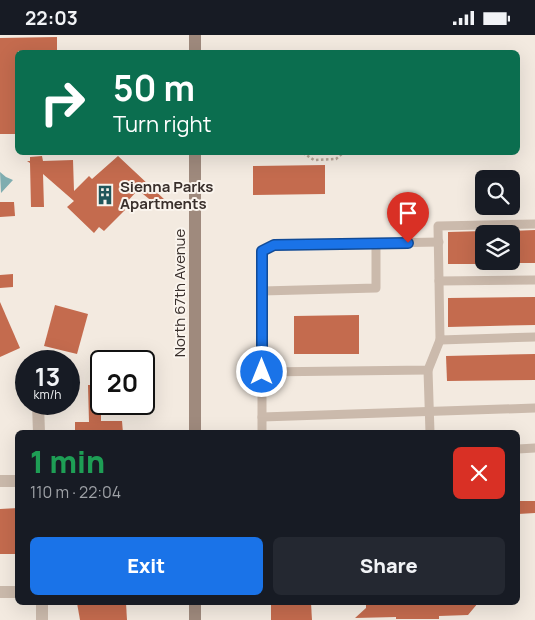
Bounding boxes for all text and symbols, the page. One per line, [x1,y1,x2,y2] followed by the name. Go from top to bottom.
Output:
[25,5,78,31] text: 22:03
[113,64,195,112] text: 50 m
[30,70,95,135] icon: right
[113,109,211,139] text: Turn right
[475,170,520,270] map controls
[475,170,520,215] button: search
[120,176,213,214] place label: Sienna Parks Apartments
[94,184,116,206] building icon: Sienna Parks Apartments
[387,192,429,243] pin
[394,199,422,227] icon: arrive
[475,225,520,270] button: layers
[169,228,190,357] street label: North 67th Avenue
[235,345,287,397] position arrow
[90,350,155,415] speed limit sign: 20
[35,359,60,394] text: 13
[34,386,61,403] text: km/h
[30,441,105,482] text: 1 min
[453,447,505,499] button: close
[30,481,121,503] text: 110 m · 22:04
[30,537,263,595] button: Exit
[273,537,505,595] button: Share

